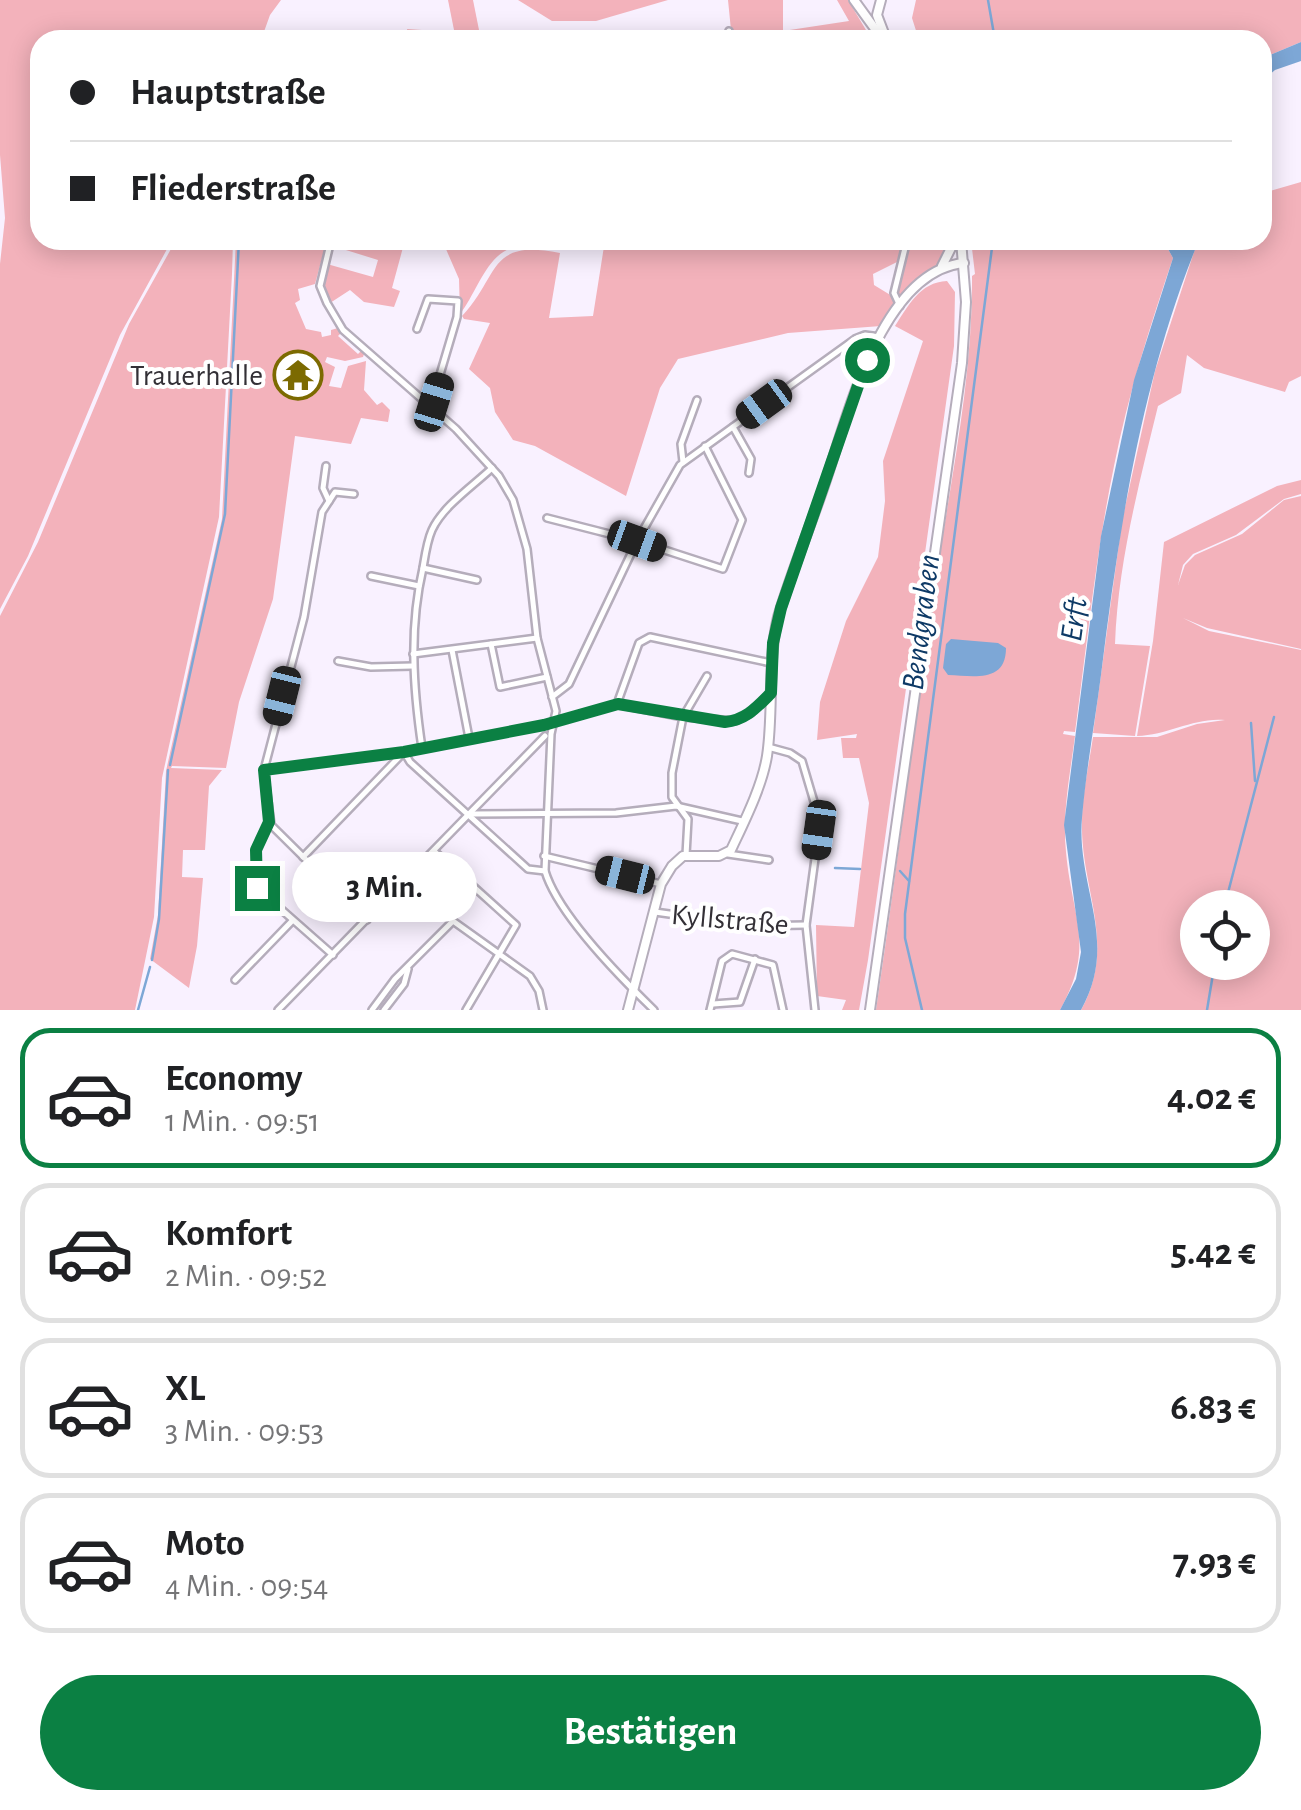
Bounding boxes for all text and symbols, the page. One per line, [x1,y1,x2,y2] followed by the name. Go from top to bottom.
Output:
[130,74,326,112] text: Hauptstraße
[130,170,336,208] text: Fliederstraße
[845,338,890,383] route start
[272,349,324,401] temple icon: Trauerhalle
[130,361,263,391] place label: Trauerhalle
[411,369,457,435] car
[731,374,797,434] car
[604,517,670,565] car
[897,552,945,692] water label: Bendgraben
[1055,595,1093,643] water label: Erft
[260,663,304,729] car
[800,798,838,862] car
[292,853,477,923] callout: 3 Min.
[592,853,658,897] car
[235,866,280,911] route end
[346,871,423,903] text: 3 Min.
[1180,890,1270,980] map controls
[1180,890,1270,980] button: locate
[670,900,790,940] street label: Kyllstraße
[45,1053,135,1143] icon: car
[165,1060,303,1098] text: Economy
[1167,1079,1256,1117] text: 4.02 €
[165,1105,320,1137] text: 1 Min. · 09:51
[45,1208,135,1298] icon: car
[165,1215,292,1253] text: Komfort
[1170,1234,1256,1272] text: 5.42 €
[165,1260,327,1292] text: 2 Min. · 09:52
[45,1363,135,1453] icon: car
[165,1370,205,1408] text: XL
[1170,1389,1256,1427] text: 6.83 €
[165,1415,324,1447] text: 3 Min. · 09:53
[45,1518,135,1608] icon: car
[165,1525,245,1563] text: Moto
[1173,1544,1256,1582] text: 7.93 €
[165,1570,328,1602] text: 4 Min. · 09:54
[40,1675,1261,1790] button: Bestätigen

